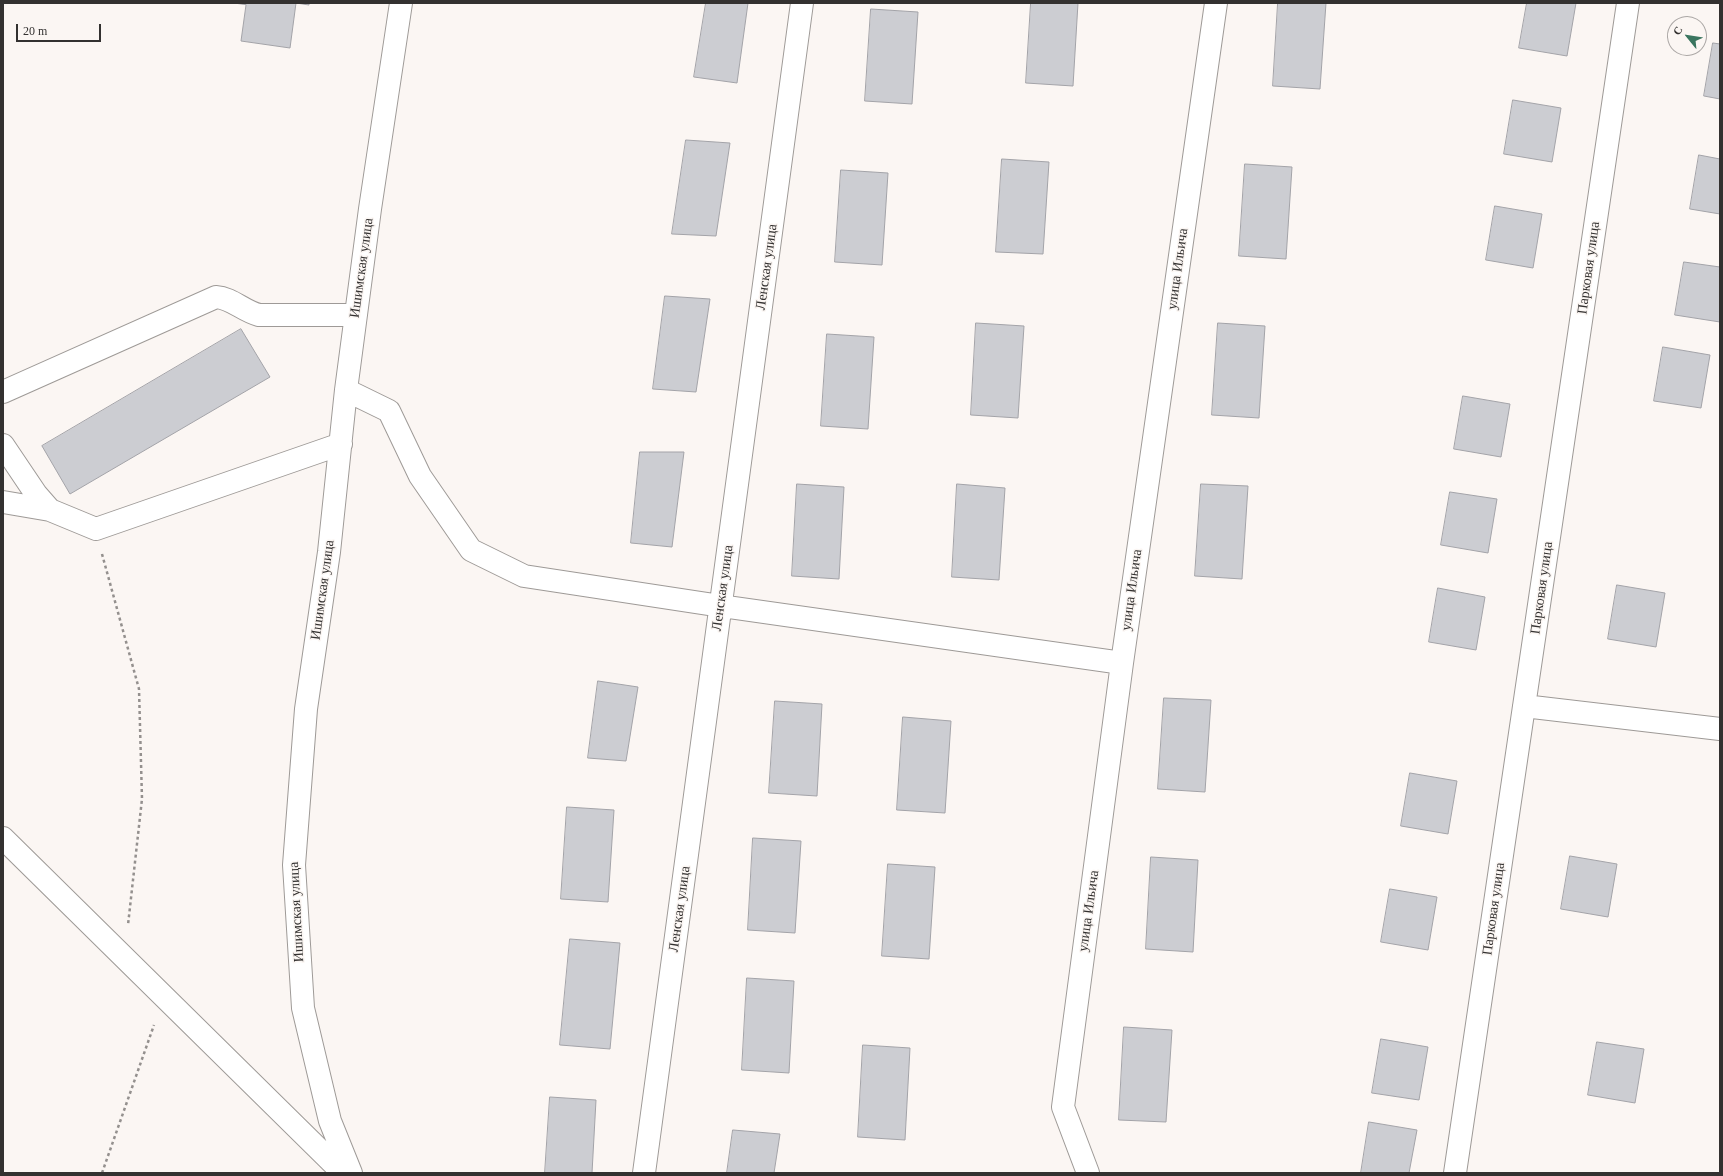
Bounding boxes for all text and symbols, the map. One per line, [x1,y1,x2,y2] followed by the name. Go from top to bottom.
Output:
[18,16,103,42] scale bar
[1667,16,1707,56] north arrow
[23,24,47,38] text: 20 m
[1670,24,1685,37] text: С
[347,217,377,319] street label: Ишимская улица
[1574,221,1604,315] street label: Парковая улица
[753,223,781,311] street label: Ленская улица
[1164,227,1192,311] street label: улица Ильича
[308,539,338,641] street label: Ишимская улица
[1527,541,1557,635] street label: Парковая улица
[709,544,737,632] street label: Ленская улица
[1118,548,1146,632] street label: улица Ильича
[286,861,308,963] street label: Ишимская улица
[1479,862,1509,956] street label: Парковая улица
[666,865,694,953] street label: Ленская улица
[1075,869,1103,953] street label: улица Ильича

